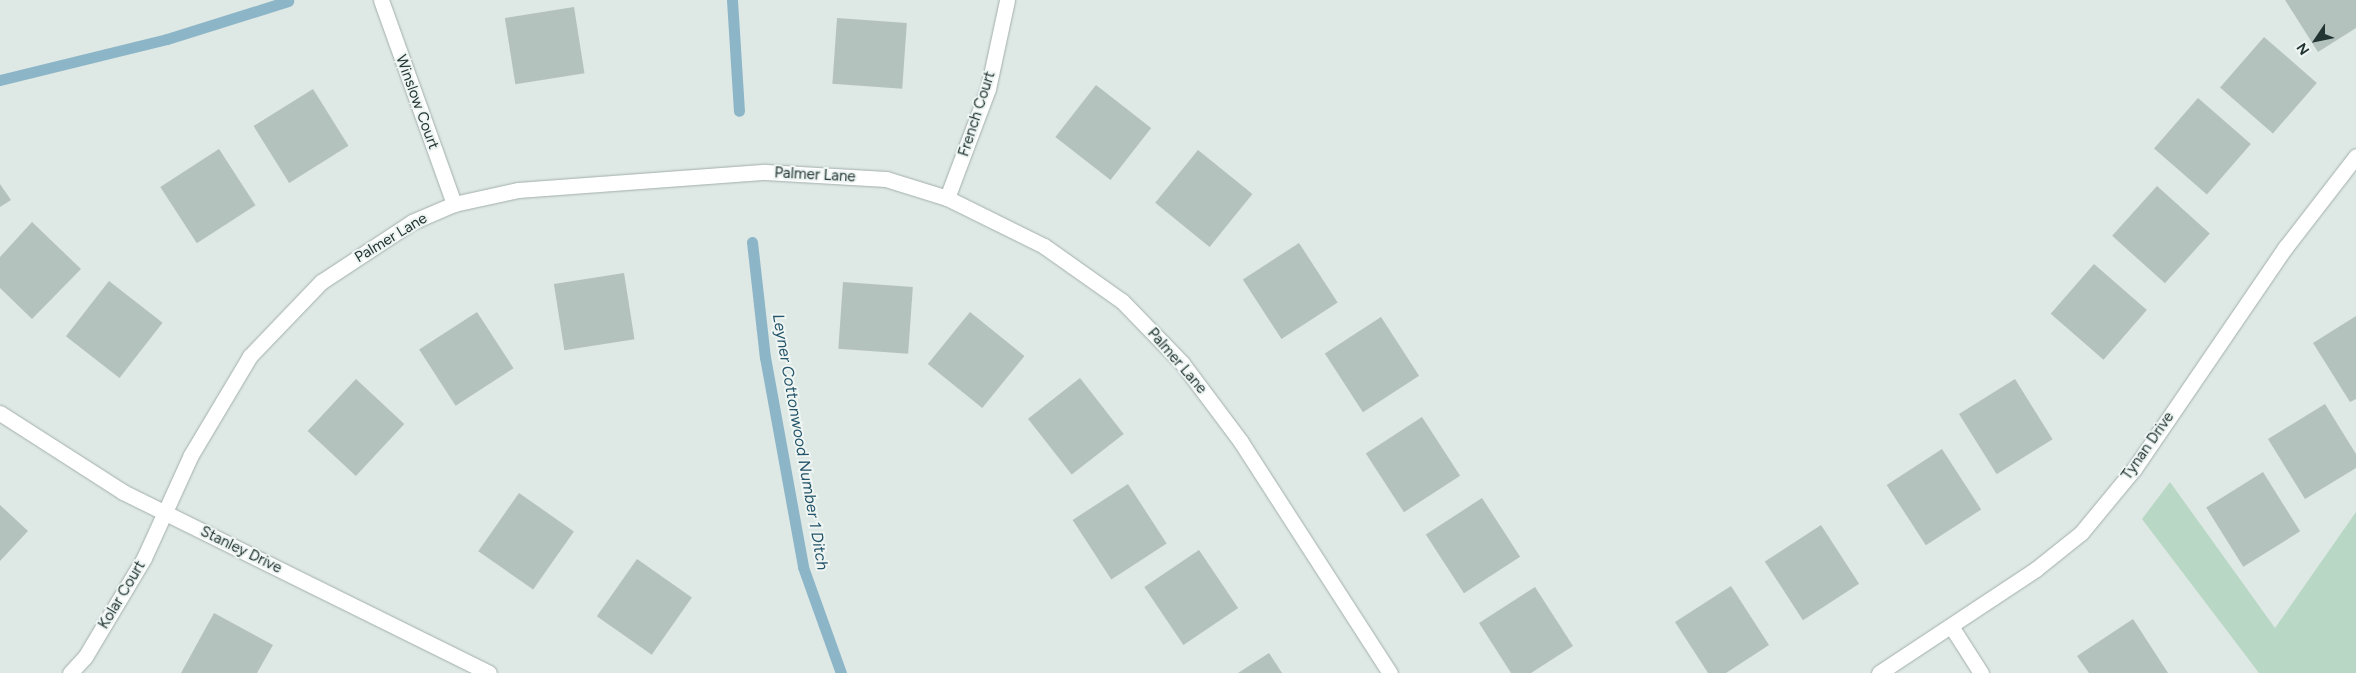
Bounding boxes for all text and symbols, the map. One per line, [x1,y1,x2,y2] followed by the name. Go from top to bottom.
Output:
[2291,15,2341,65] north arrow
[2293,39,2313,58] text: N
[392,52,442,152] street label: Winslow Court
[955,69,999,159] street label: French Court
[774,164,856,186] street label: Palmer Lane
[352,209,430,267] street label: Palmer Lane
[768,312,832,572] water label: Leyner Cottonwood Number 1 Ditch
[1144,324,1210,398] street label: Palmer Lane
[2118,409,2178,483] street label: Tynan Drive
[197,523,285,577] street label: Stanley Drive
[95,558,149,632] street label: Kolar Court

